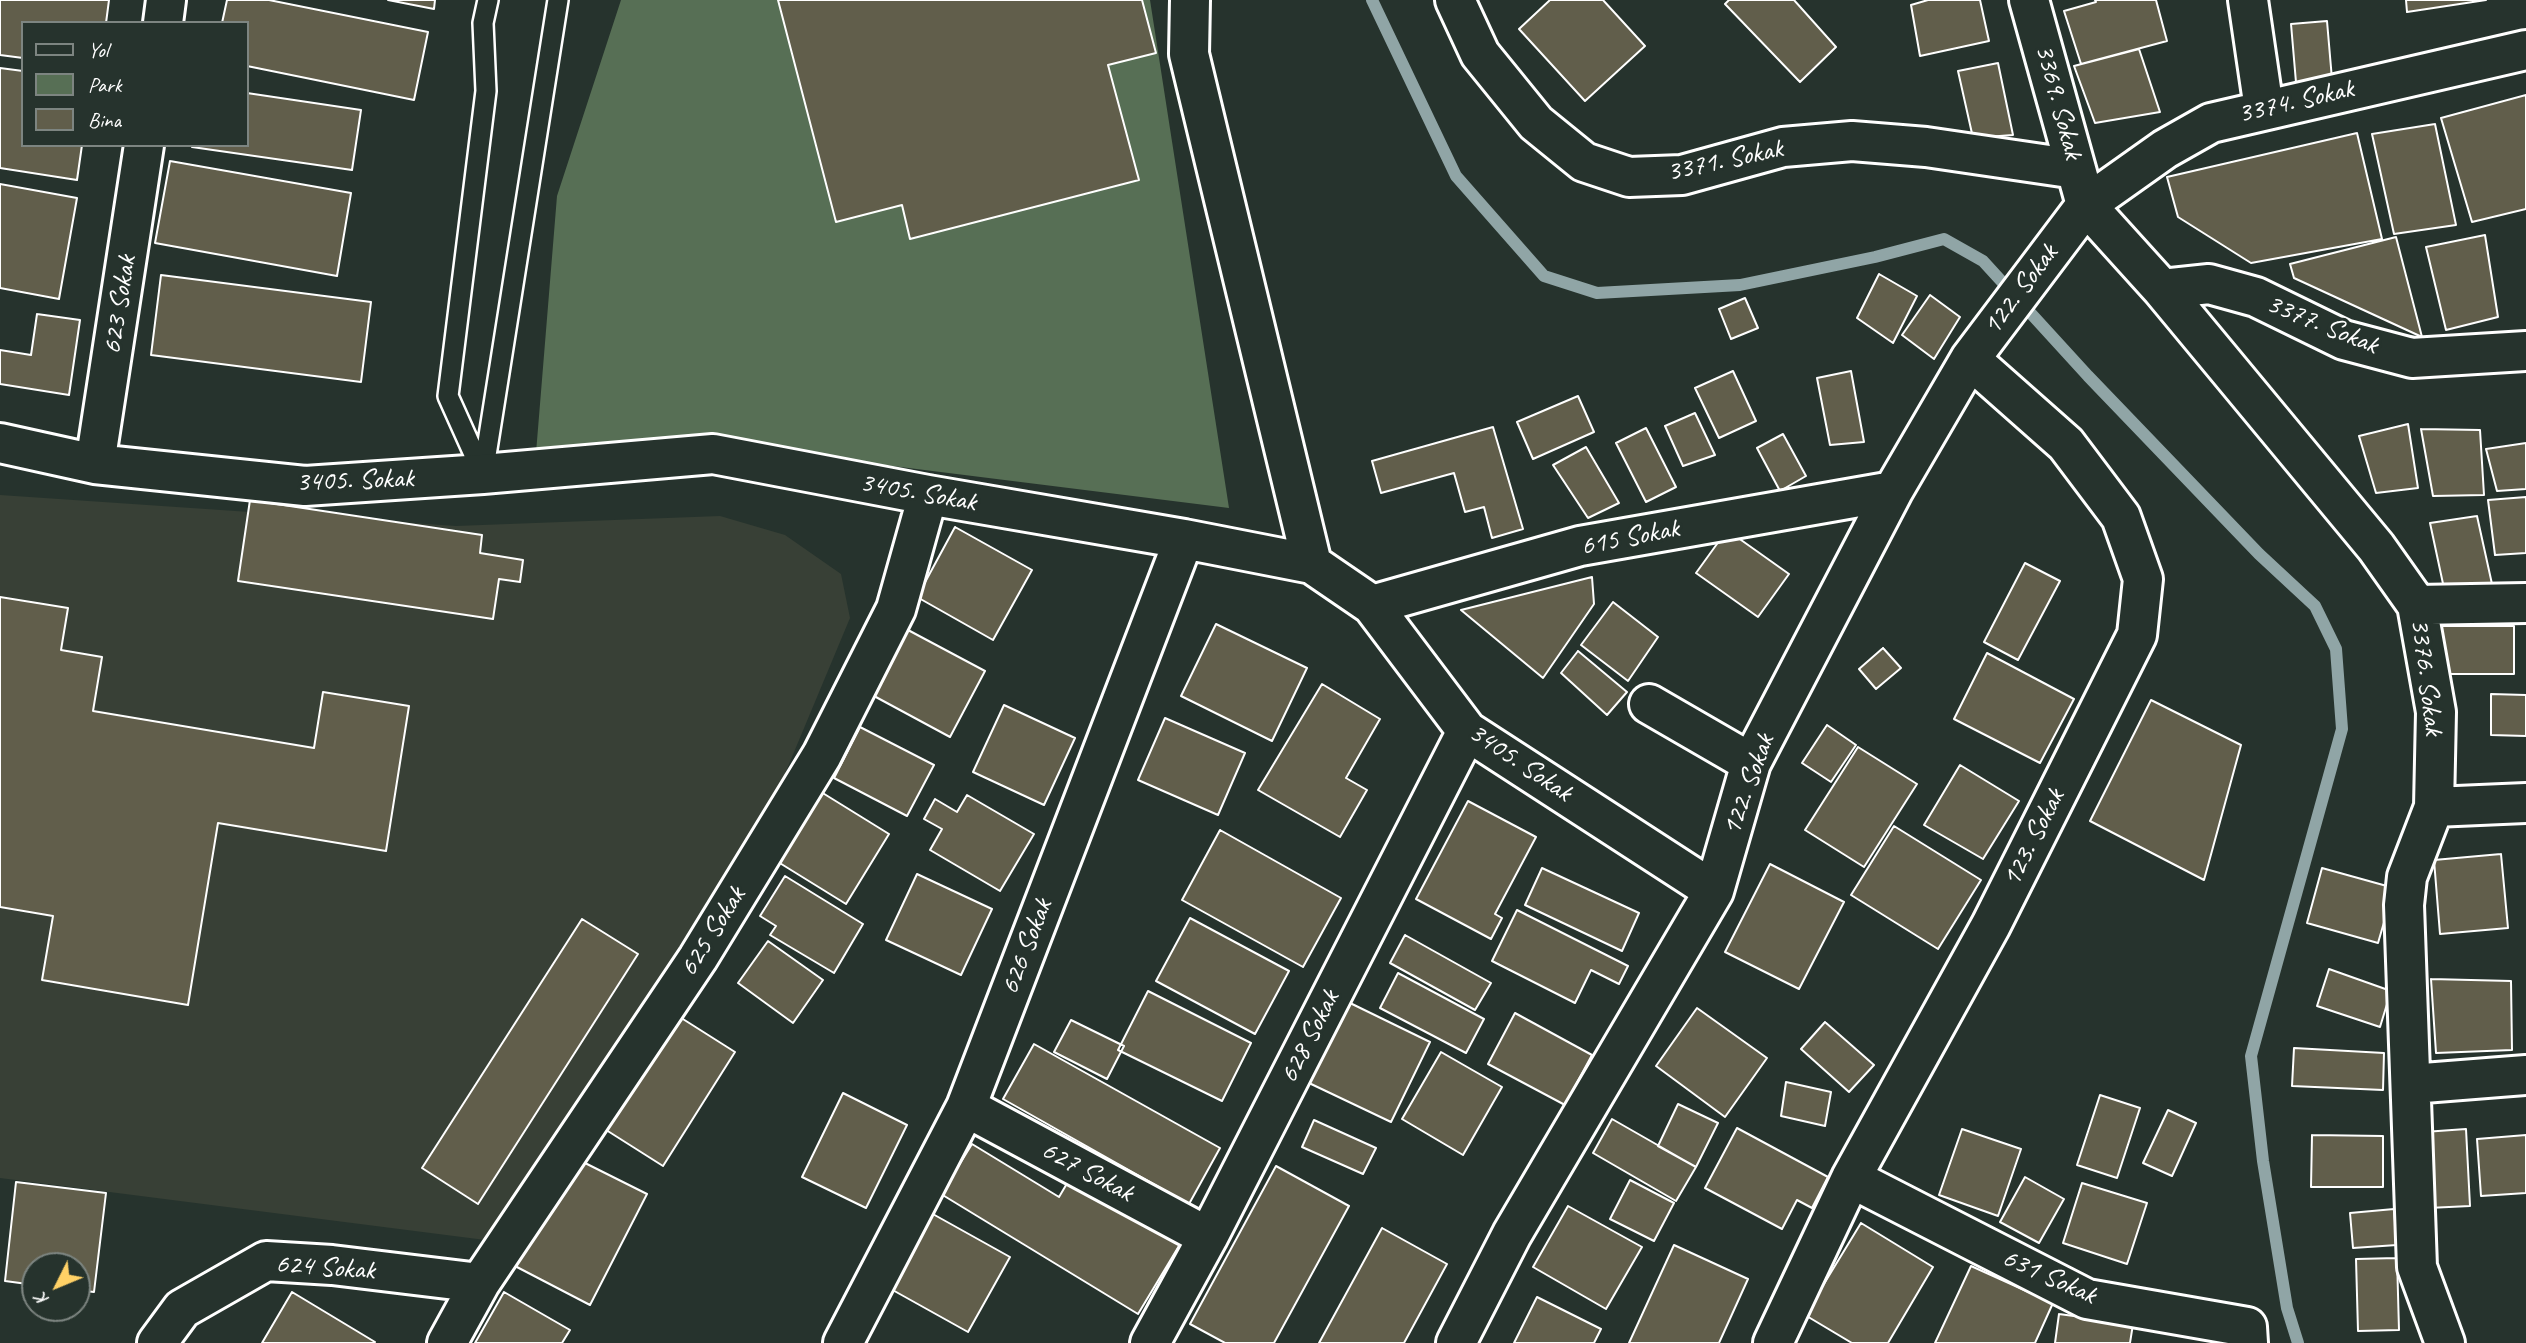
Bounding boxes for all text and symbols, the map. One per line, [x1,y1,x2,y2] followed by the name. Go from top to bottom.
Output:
[21,21,248,147] legend
[88,37,108,63] text: Yol
[2027,41,2089,163] street label: 3369. Sokak
[88,72,121,98] text: Park
[2235,72,2357,132] street label: 3374. Sokak
[88,107,121,133] text: Bina
[1664,132,1786,190] street label: 3371. Sokak
[1976,238,2066,342] street label: 122. Sokak
[96,253,144,357] street label: 623 Sokak
[2261,287,2383,363] street label: 3377. Sokak
[296,462,414,500] street label: 3405. Sokak
[857,466,979,520] street label: 3405. Sokak
[1578,512,1682,564] street label: 615 Sokak
[2402,617,2450,737] street label: 3376. Sokak
[1462,716,1578,810] street label: 3405. Sokak
[1715,730,1783,840] street label: 122. Sokak
[1995,784,2073,892] street label: 123. Sokak
[672,881,754,983] street label: 625 Sokak
[993,895,1061,999] street label: 626 Sokak
[1272,985,1348,1089] street label: 628 Sokak
[1035,1134,1139,1210] street label: 627 Sokak
[1997,1241,2101,1313] street label: 631 Sokak
[274,1248,376,1288] street label: 624 Sokak
[21,1252,91,1322] north arrow
[30,1288,54,1312] text: K

